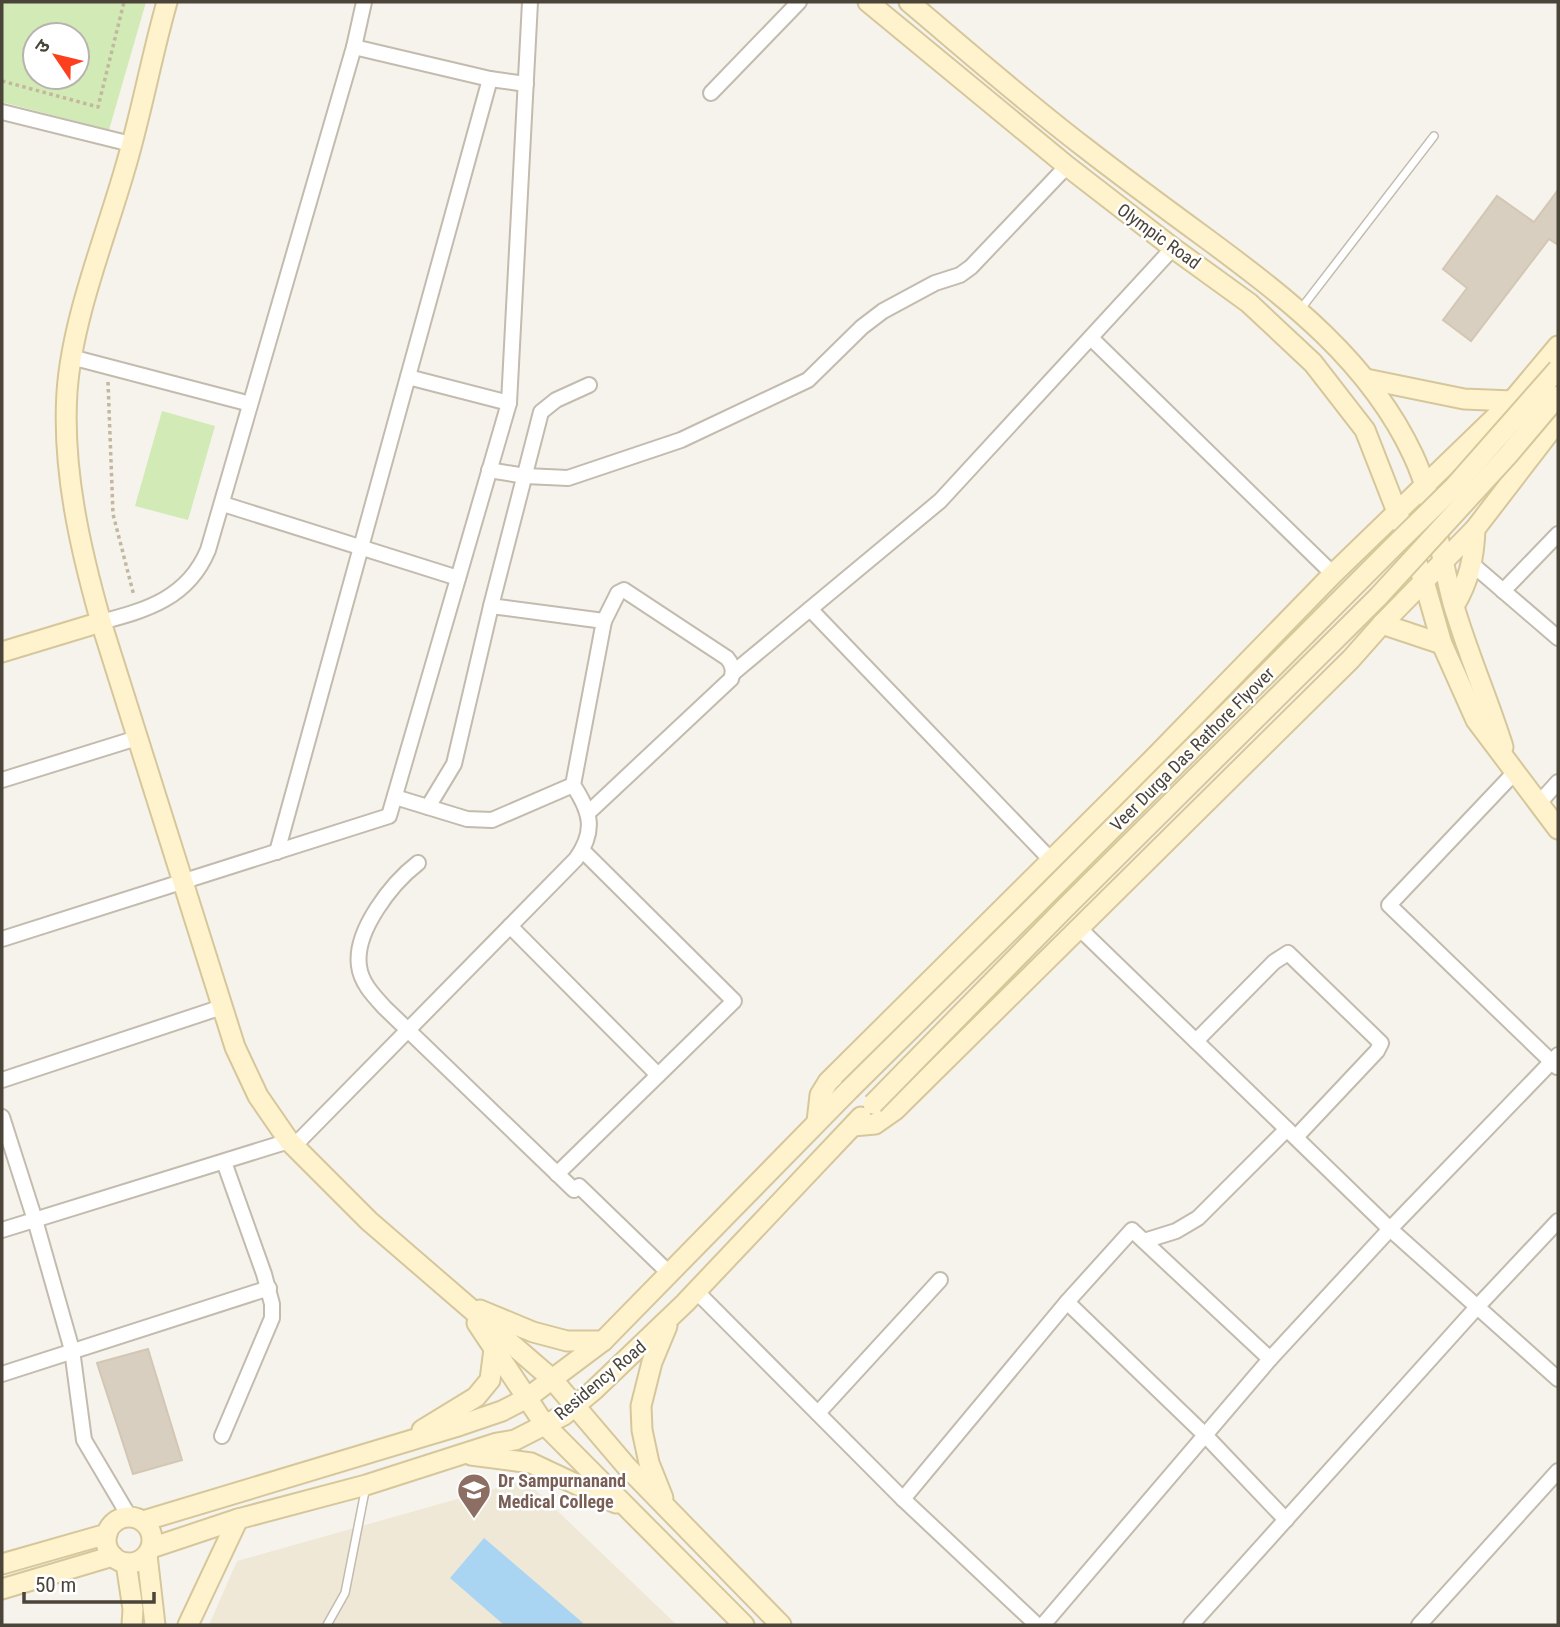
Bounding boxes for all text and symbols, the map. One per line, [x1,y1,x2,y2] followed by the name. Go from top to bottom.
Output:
[21,21,91,91] north arrow
[30,35,56,58] text: उ
[1113,199,1205,273] street label: Olympic Road
[1106,662,1279,835] street label: Veer Durga Das Rathore Flyover
[550,1336,650,1424] street label: Residency Road
[498,1470,626,1512] place label: Dr Sampurnanand Medical College
[455,1471,493,1520] school or university icon: Dr Sampurnanand Medical College
[24,1560,154,1604] scale bar
[35,1573,76,1597] text: 50 m

